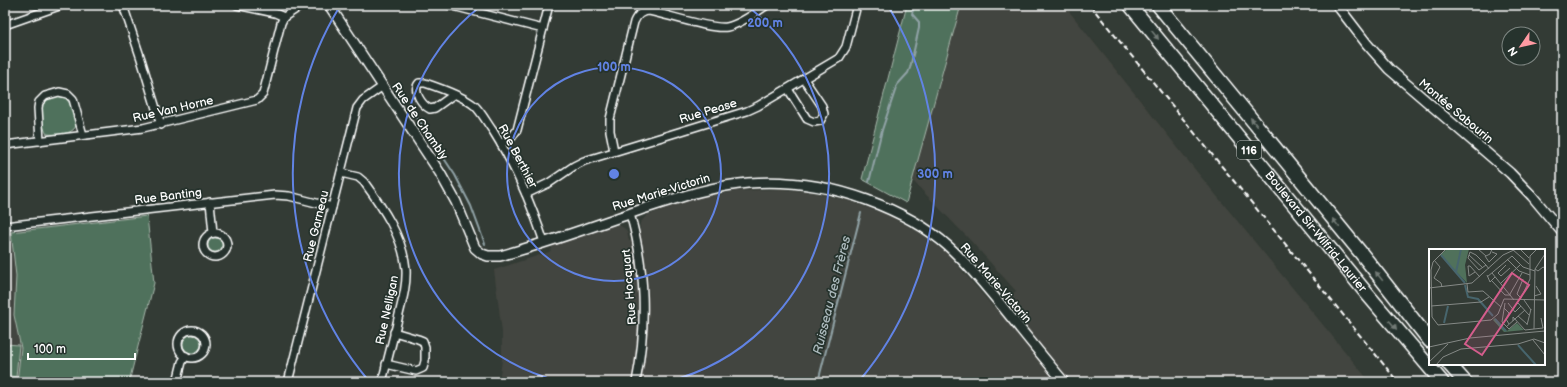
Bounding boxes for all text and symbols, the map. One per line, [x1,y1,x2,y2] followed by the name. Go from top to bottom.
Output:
[747,16,783,31] text: 200 m
[1501,26,1541,66] north arrow
[1150,30,1159,41] one-way arrow
[1505,44,1521,58] text: N
[597,60,631,75] text: 100 m
[1415,76,1496,147] street label: Montée Sabourin
[388,80,451,163] street label: Rue de Chambly
[131,93,215,126] street label: Rue Van Horne
[677,96,739,127] street label: Rue Pease
[1249,117,1258,127] one-way arrow
[495,122,541,191] street label: Rue Berthier
[1237,141,1261,159] road number: 116
[607,167,621,181] centre of rings
[917,167,953,182] text: 300 m
[1261,168,1370,296] street label: Boulevard Sir-Wilfrid-Laurier
[610,170,712,214] street label: Rue Marie-Victorin
[134,185,203,208] street label: Rue Banting
[300,189,333,263] street label: Rue Garneau
[1332,217,1340,228] one-way arrow
[810,234,855,356] water label: Ruisseau des Frères
[957,240,1035,327] street label: Rue Marie-Victorin
[619,248,640,326] street label: Rue Hocquart
[1429,249,1545,365] inset map
[1374,270,1383,281] one-way arrow
[373,274,402,346] street label: Rue Nelligan
[1388,319,1397,330] one-way arrow
[28,335,135,361] scale bar
[34,342,66,357] text: 100 m

